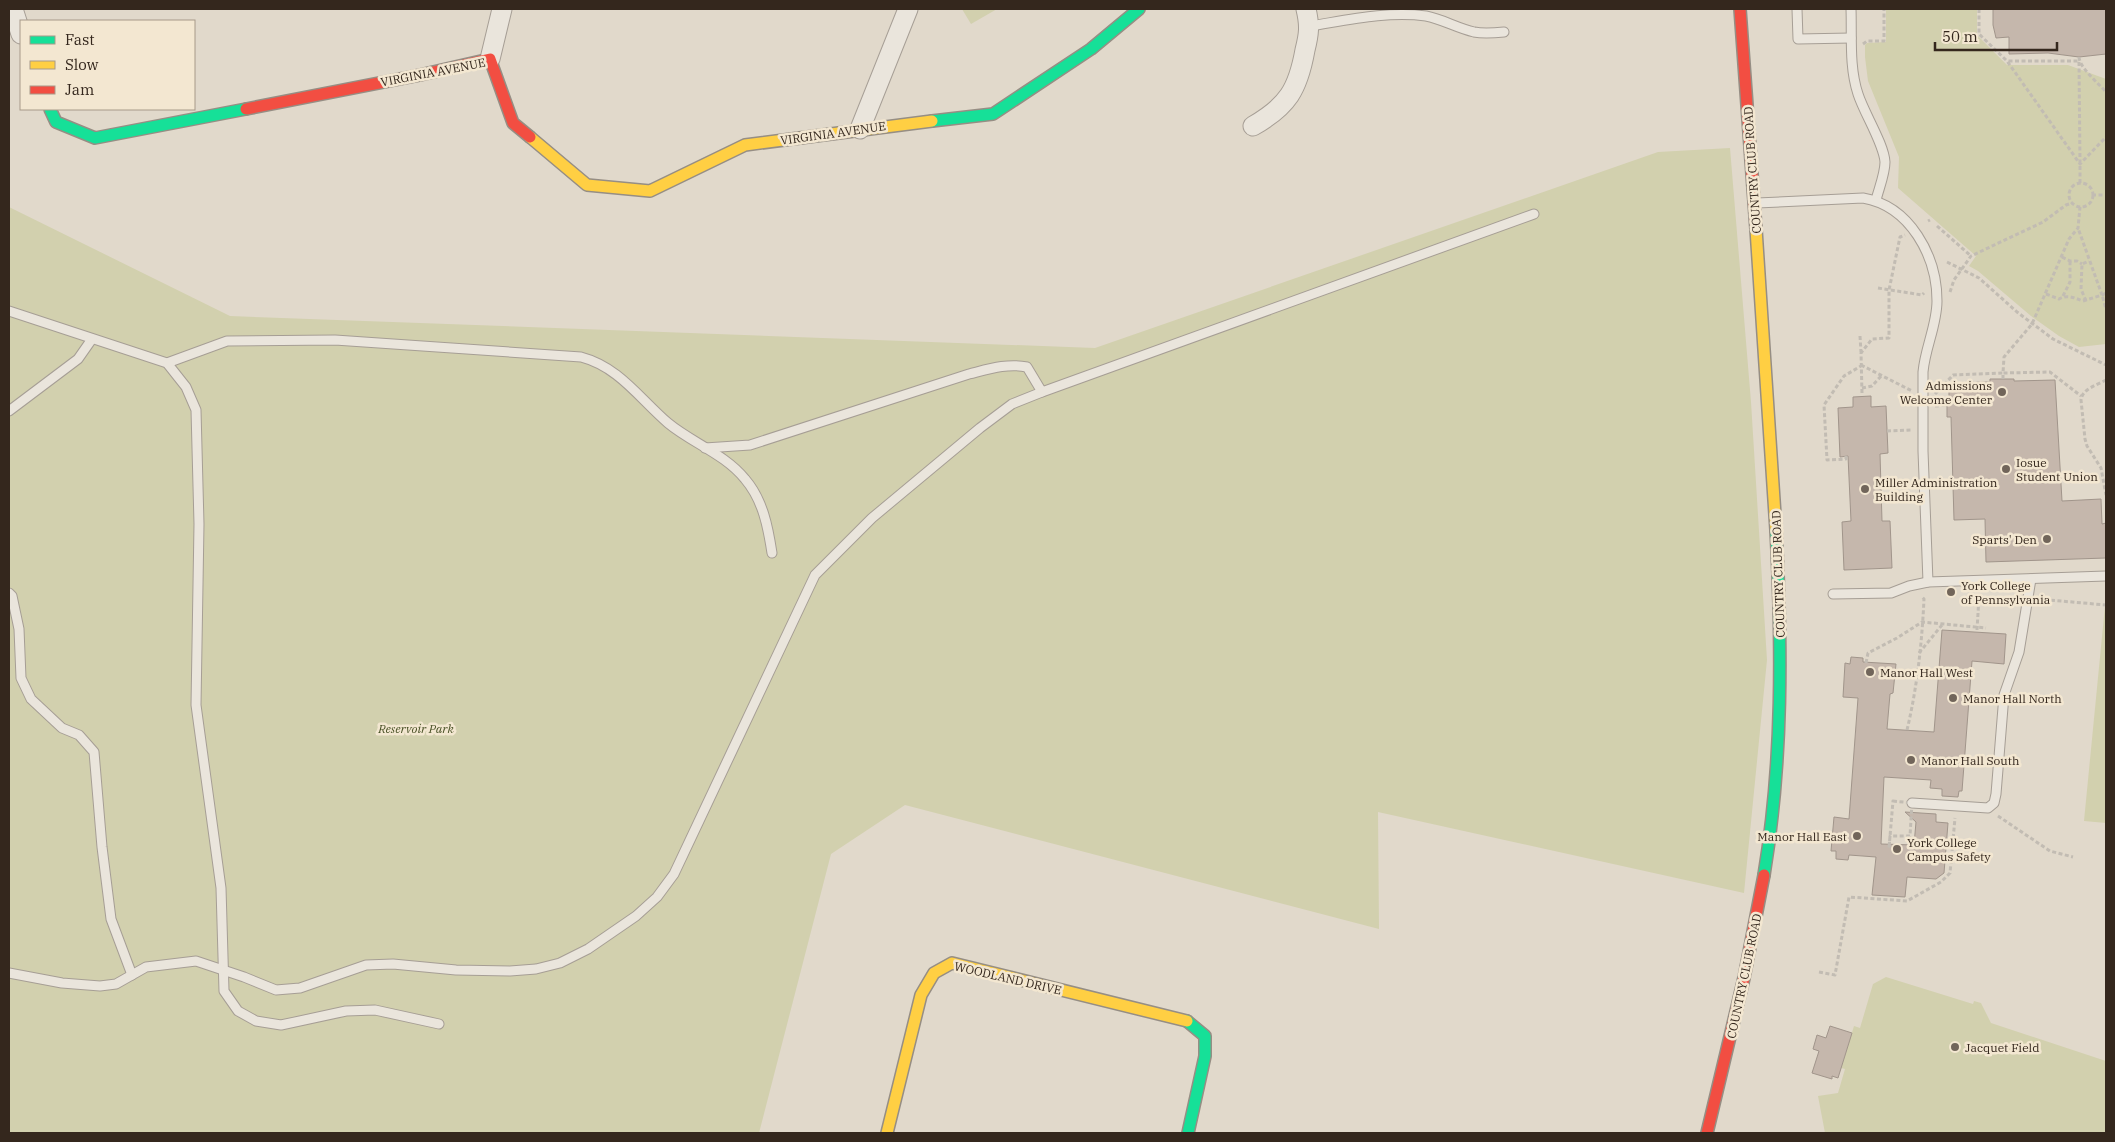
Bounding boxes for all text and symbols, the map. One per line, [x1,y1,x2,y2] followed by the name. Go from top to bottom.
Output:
[20,20,195,110] legend
[1935,20,2058,52] scale bar
[1942,27,1978,46] text: 50 m
[65,30,95,49] text: Fast
[379,54,487,90] street label: VIRGINIA AVENUE
[65,55,99,74] text: Slow
[65,80,94,99] text: Jam
[1740,106,1764,234] street label: COUNTRY CLUB ROAD
[779,118,887,148] street label: VIRGINIA AVENUE
[1900,378,1993,407] place label: Admissions Welcome Center
[1996,386,2008,398] marker: Admissions Welcome Center
[2016,455,2098,484] place label: Iosue Student Union
[2000,463,2012,475] marker: Iosue Student Union
[1875,475,1998,504] place label: Miller Administration Building
[1859,483,1871,495] marker: Miller Administration Building
[1768,510,1788,638] street label: COUNTRY CLUB ROAD
[1972,532,2037,547] place label: Sparts' Den
[2041,533,2053,545] marker: Sparts' Den
[1961,578,2051,607] place label: York College of Pennsylvania
[1945,586,1957,598] marker: York College of Pennsylvania
[1880,665,1973,680] place label: Manor Hall West
[1864,666,1876,678] marker: Manor Hall West
[1963,691,2062,706] place label: Manor Hall North
[1947,692,1959,704] marker: Manor Hall North
[377,721,454,736] park label: Reservoir Park
[1921,753,2020,768] place label: Manor Hall South
[1905,754,1917,766] marker: Manor Hall South
[1757,829,1847,844] place label: Manor Hall East
[1851,830,1863,842] marker: Manor Hall East
[1907,835,1991,864] place label: York College Campus Safety
[1891,843,1903,855] marker: York College Campus Safety
[1723,912,1765,1040] street label: COUNTRY CLUB ROAD
[953,958,1063,998] street label: WOODLAND DRIVE
[1965,1040,2039,1055] place label: Jacquet Field
[1949,1041,1961,1053] marker: Jacquet Field

